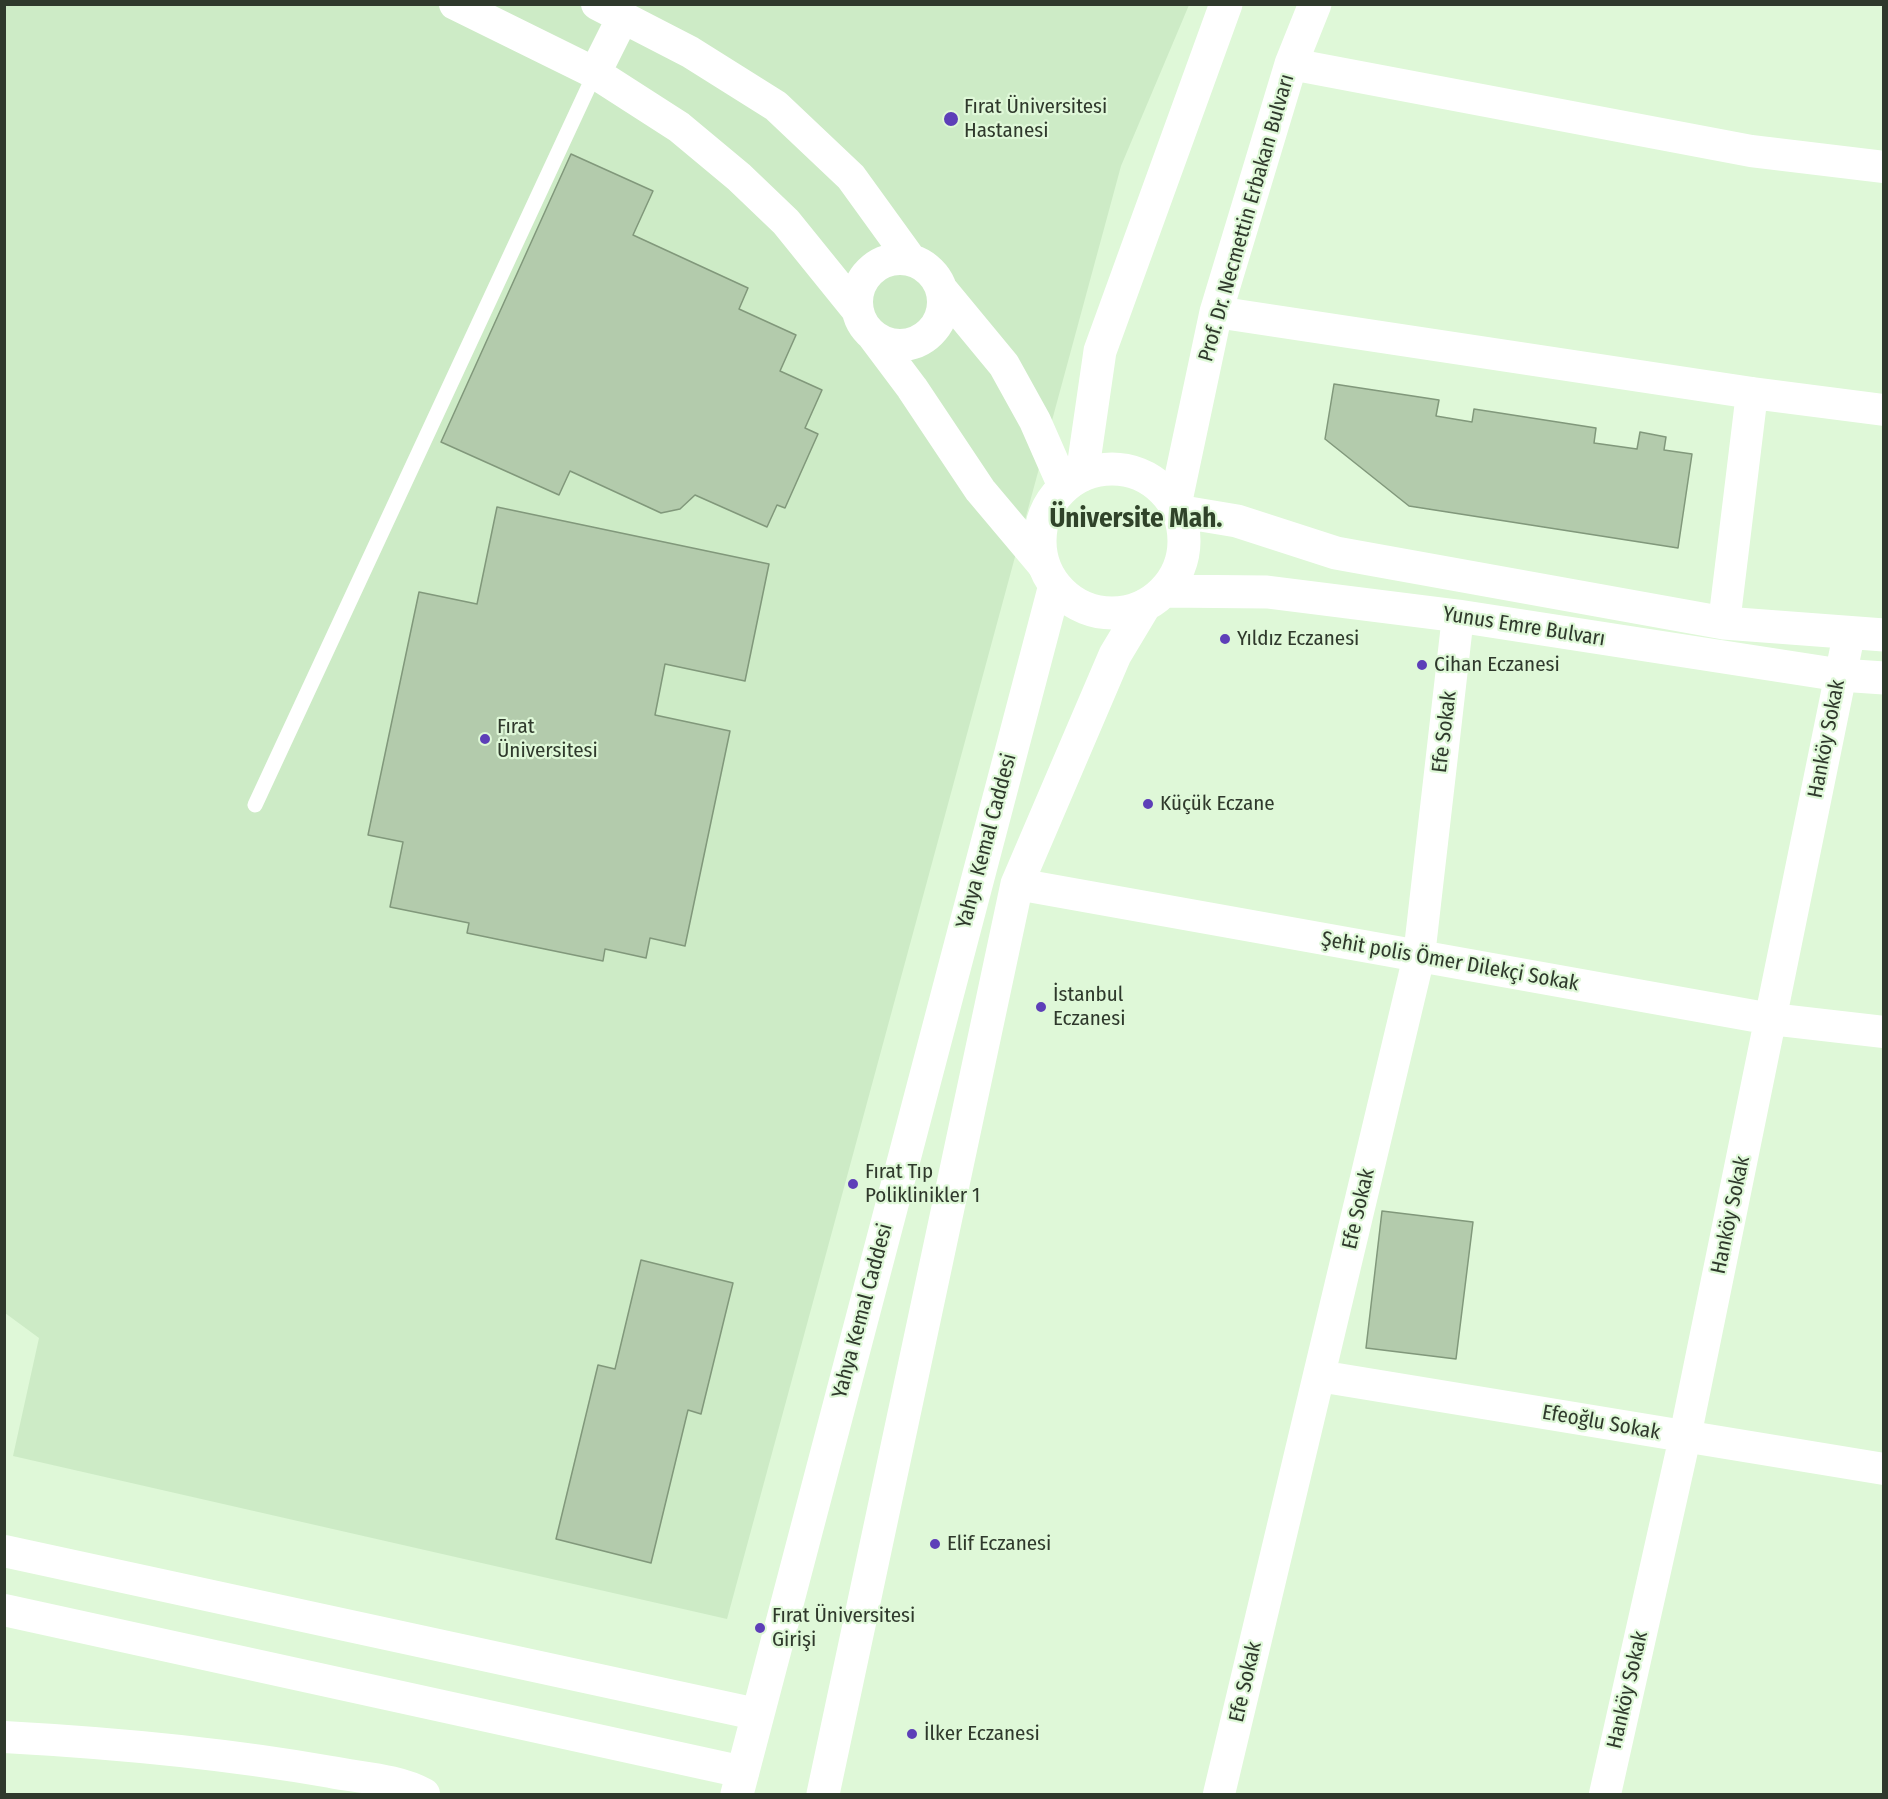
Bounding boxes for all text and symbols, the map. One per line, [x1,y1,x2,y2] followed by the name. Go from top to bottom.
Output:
[1194,71,1300,365] street label: Prof. Dr. Necmettin Erbakan Bulvarı
[964,94,1107,144] place label: Fırat Üniversitesi Hastanesi
[942,110,960,128] marker: Fırat Üniversitesi Hastanesi
[1049,503,1223,535] district label: Üniversite Mah.
[1441,602,1607,652] street label: Yunus Emre Bulvarı
[1237,626,1359,652] place label: Yıldız Eczanesi
[1218,632,1232,646] marker: Yıldız Eczanesi
[1434,652,1560,678] place label: Cihan Eczanesi
[1415,658,1429,672] marker: Cihan Eczanesi
[1803,678,1851,800] street label: Hanköy Sokak
[1427,690,1463,774] street label: Efe Sokak
[497,714,598,764] place label: Fırat Üniversitesi
[478,732,492,746] marker: Fırat Üniversitesi
[952,751,1022,931] street label: Yahya Kemal Caddesi
[1160,791,1275,817] place label: Küçük Eczane
[1141,797,1155,811] marker: Küçük Eczane
[1319,927,1581,997] street label: Şehit polis Ömer Dilekçi Sokak
[1053,982,1125,1032] place label: İstanbul Eczanesi
[1034,1000,1048,1014] marker: İstanbul Eczanesi
[1706,1154,1756,1276] street label: Hanköy Sokak
[865,1159,980,1209] place label: Fırat Tıp Poliklinikler 1
[1338,1166,1380,1252] street label: Efe Sokak
[846,1177,860,1191] marker: Fırat Tıp Poliklinikler 1
[828,1221,898,1401] street label: Yahya Kemal Caddesi
[1540,1400,1662,1446] street label: Efeoğlu Sokak
[947,1531,1051,1557] place label: Elif Eczanesi
[928,1537,942,1551] marker: Elif Eczanesi
[772,1603,915,1653] place label: Fırat Üniversitesi Girişi
[753,1621,767,1635] marker: Fırat Üniversitesi Girişi
[1602,1629,1654,1751] street label: Hanköy Sokak
[1225,1639,1267,1725] street label: Efe Sokak
[924,1721,1040,1747] place label: İlker Eczanesi
[905,1727,919,1741] marker: İlker Eczanesi

